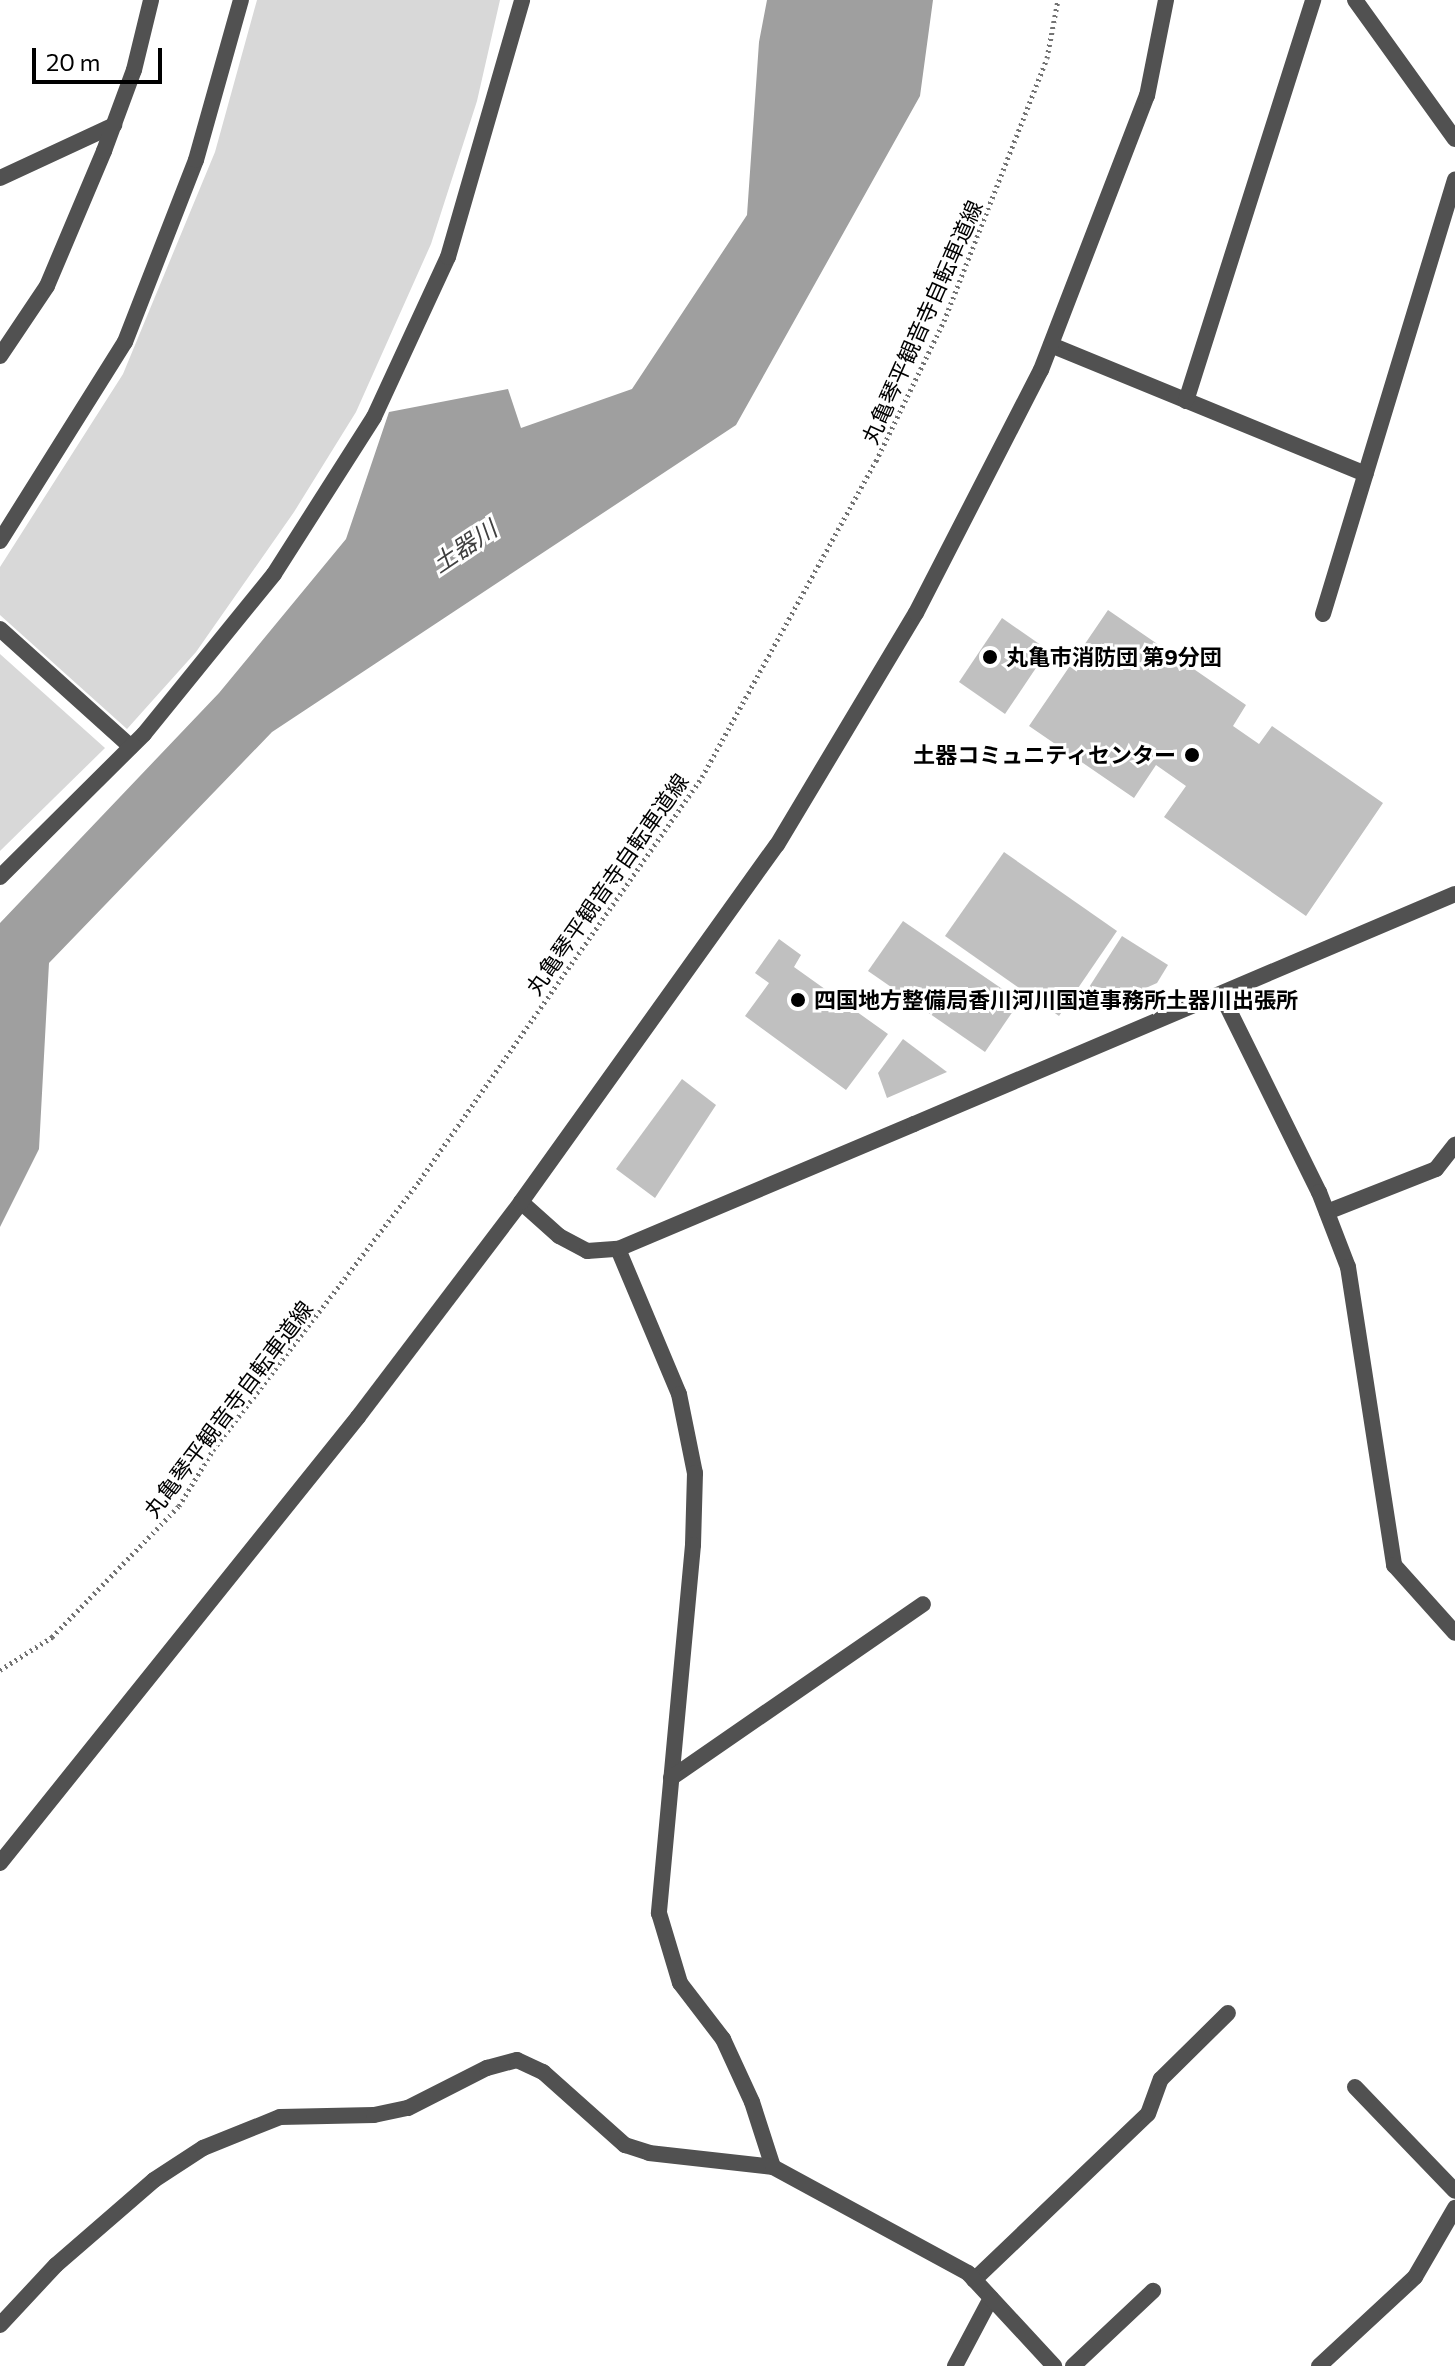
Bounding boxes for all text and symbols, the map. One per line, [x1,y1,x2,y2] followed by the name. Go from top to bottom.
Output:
[36,32,166,82] scale bar
[46,47,100,76] text: 20 m
[856,196,988,448] street label: 丸亀琴平観音寺自転車道線
[426,514,502,578] water label: 土器川
[1006,644,1222,670] place label: 丸亀市消防団 第9分団
[981,648,999,666] marker: 丸亀市消防団 第9分団
[912,742,1176,768] place label: 土器コミュニティセンター
[1183,746,1201,764] marker: 土器コミュニティセンター
[520,768,694,1000] street label: 丸亀琴平観音寺自転車道線
[814,987,1298,1013] place label: 四国地方整備局香川河川国道事務所土器川出張所
[789,991,807,1009] marker: 四国地方整備局香川河川国道事務所土器川出張所
[138,1296,318,1522] street label: 丸亀琴平観音寺自転車道線

